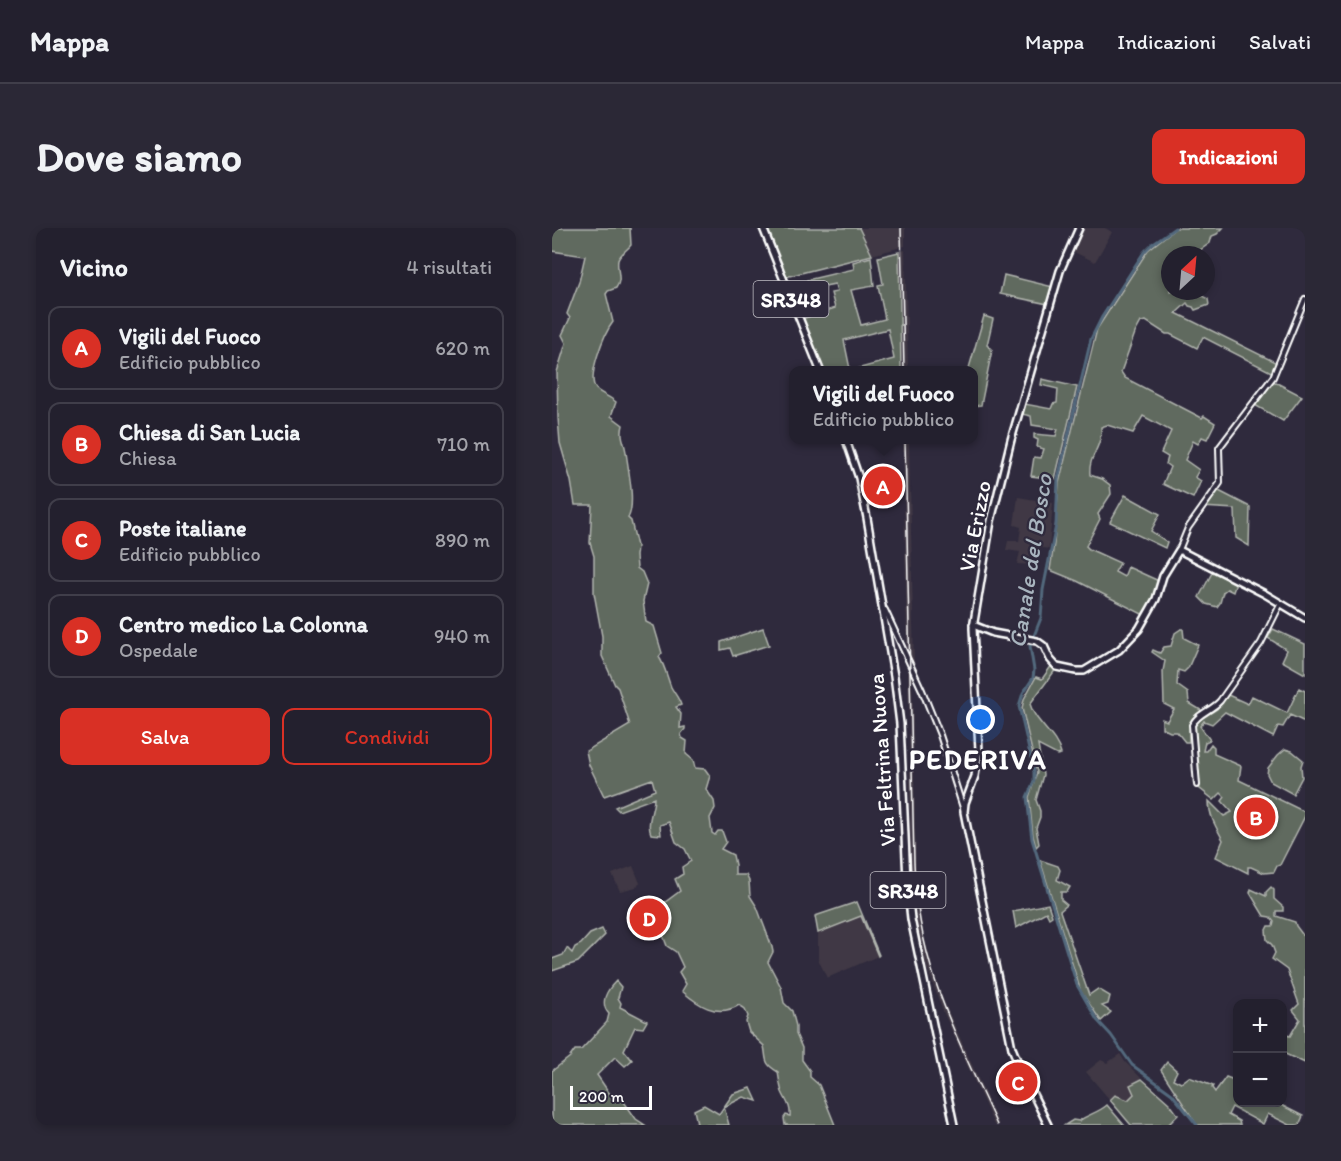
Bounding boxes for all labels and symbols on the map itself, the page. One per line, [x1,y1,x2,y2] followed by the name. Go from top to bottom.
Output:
[1161,246,1215,300] north arrow
[754,281,828,317] road number: SR348
[864,464,902,508] pin: A
[1002,471,1058,650] water label: Canale del Bosco
[953,478,997,574] street label: Via Erizzo
[862,673,901,847] street label: Via Feltrina Nuova
[966,705,995,734] your location
[909,742,1047,776] district label: PEDERIVA
[1236,794,1276,840] pin: B
[870,872,946,908] road number: SR348
[630,896,668,940] pin: D
[998,1060,1038,1104] pin: C
[570,1083,652,1110] scale bar

